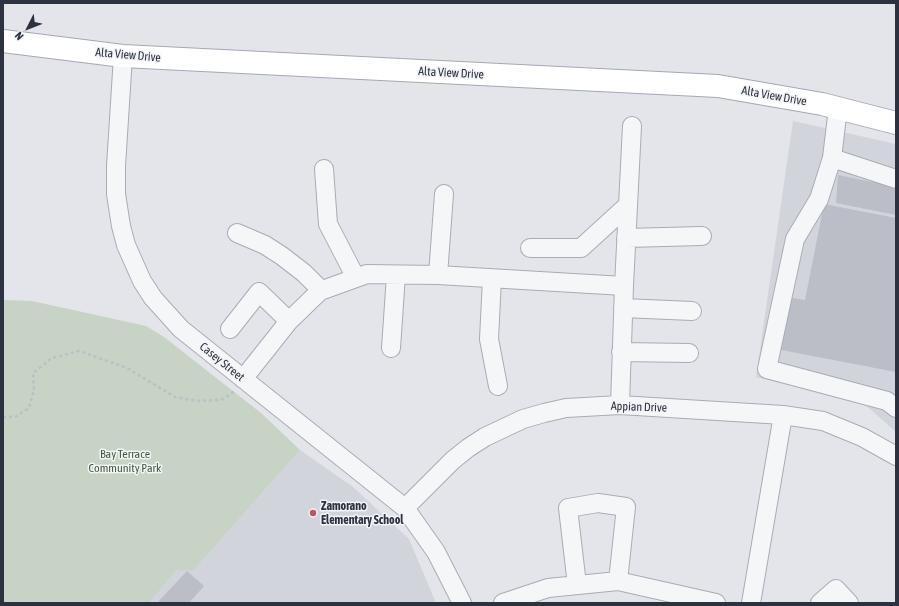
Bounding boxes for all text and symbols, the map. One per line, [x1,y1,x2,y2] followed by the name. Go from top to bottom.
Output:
[8,8,48,48] north arrow
[12,30,26,42] text: N
[95,45,161,65] street label: Alta View Drive
[418,64,484,82] street label: Alta View Drive
[740,83,808,109] street label: Alta View Drive
[197,340,247,384] street label: Casey Street
[611,399,667,415] street label: Appian Drive
[89,447,161,475] park label: Bay Terrace Community Park
[321,499,403,527] place label: Zamorano Elementary School
[308,508,318,518] marker: Zamorano Elementary School

